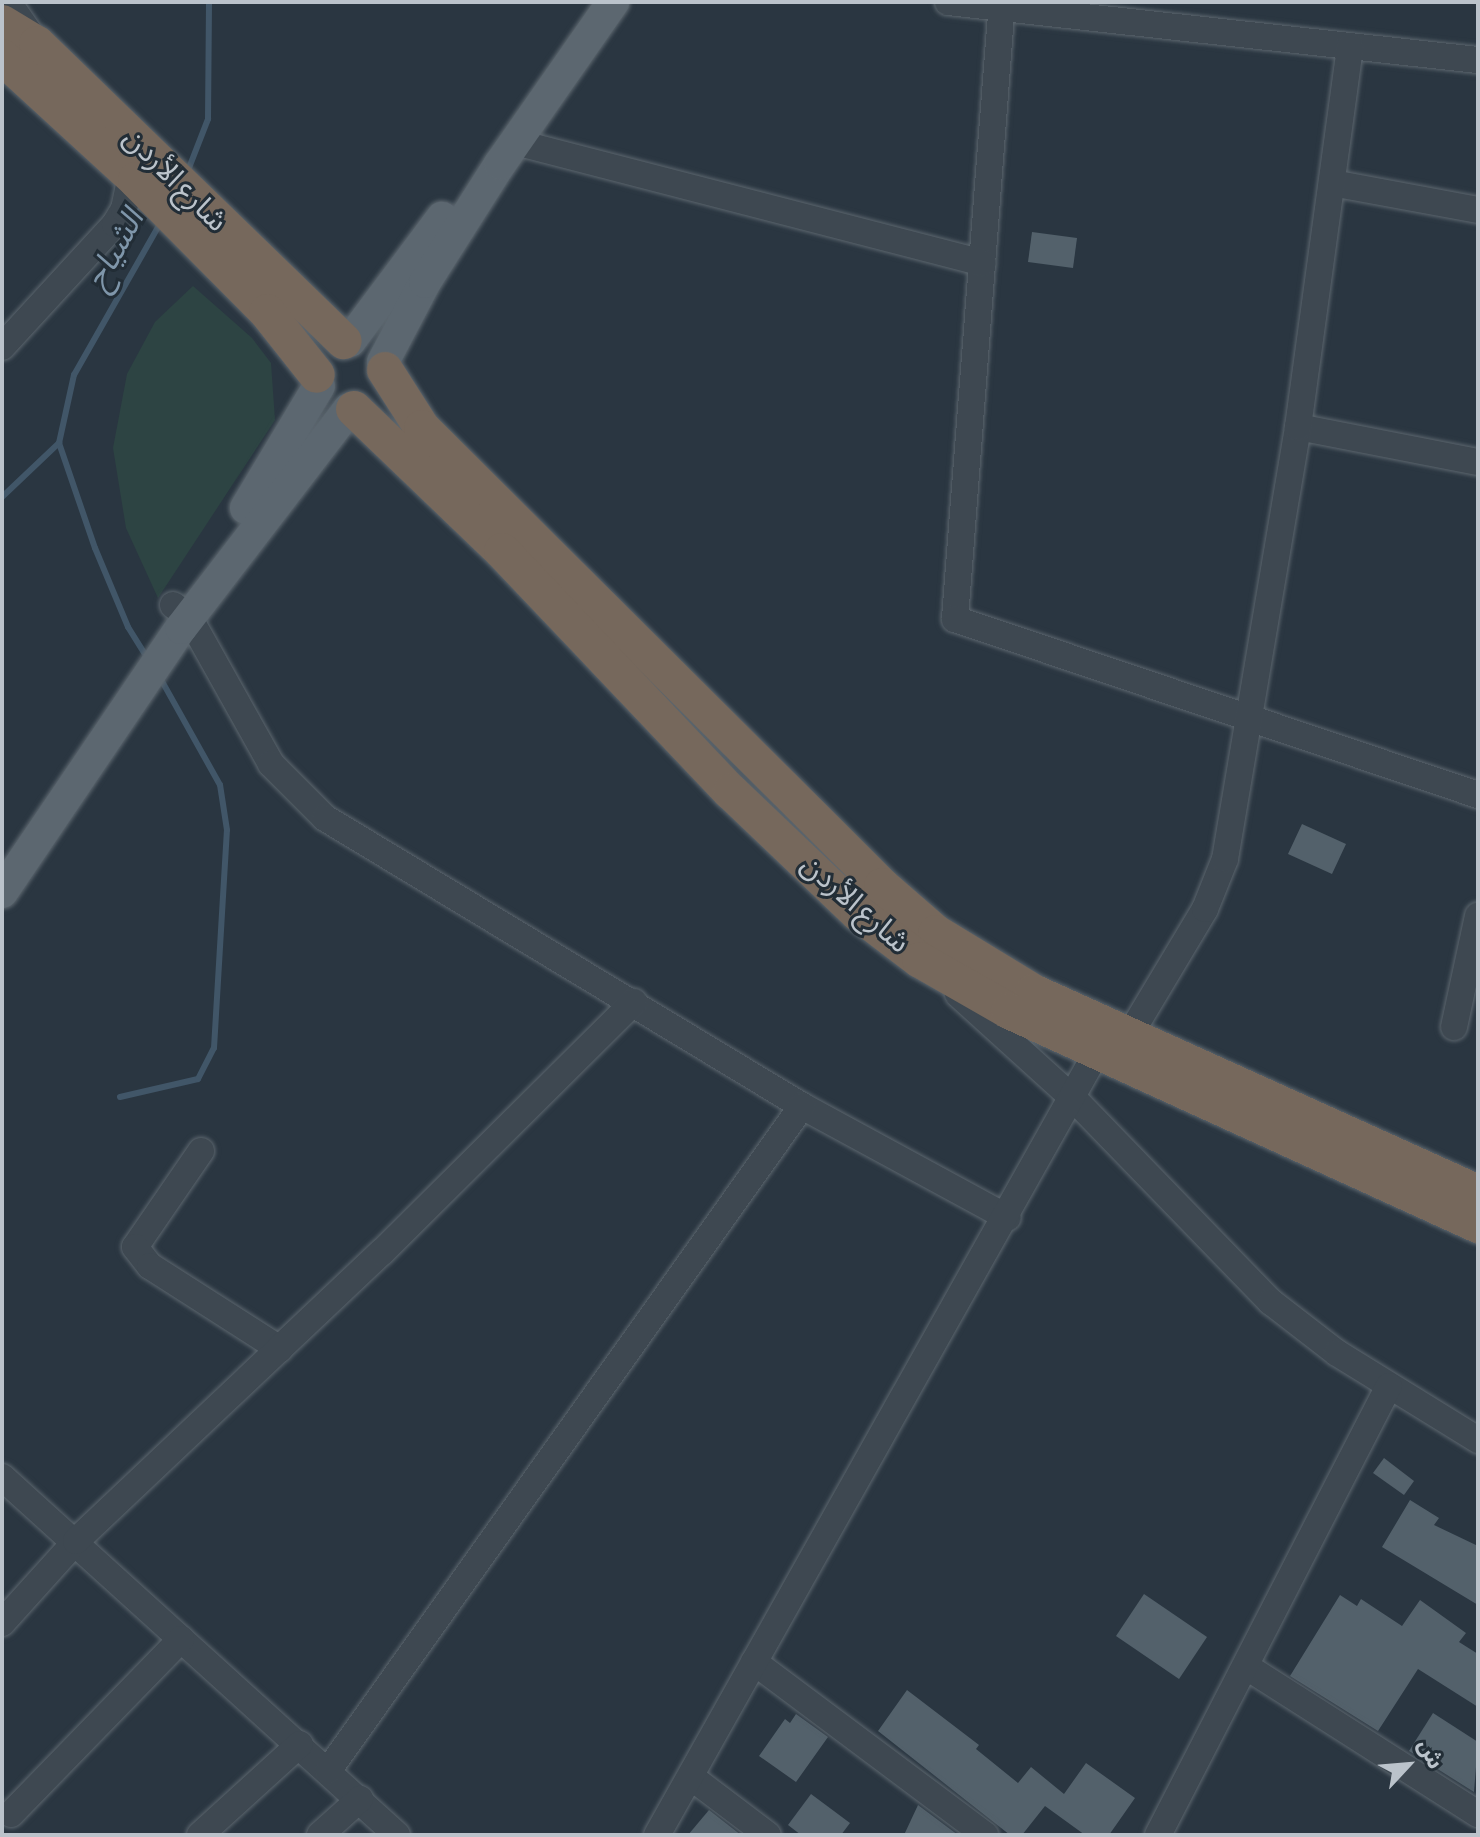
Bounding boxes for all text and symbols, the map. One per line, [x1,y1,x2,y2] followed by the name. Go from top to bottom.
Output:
[115,120,235,240] street label: شارع الأردن
[79,204,153,296] water label: الشياح
[793,847,917,961] street label: شارع الأردن
[1368,1725,1448,1805] north arrow
[1411,1735,1449,1774] text: ش

